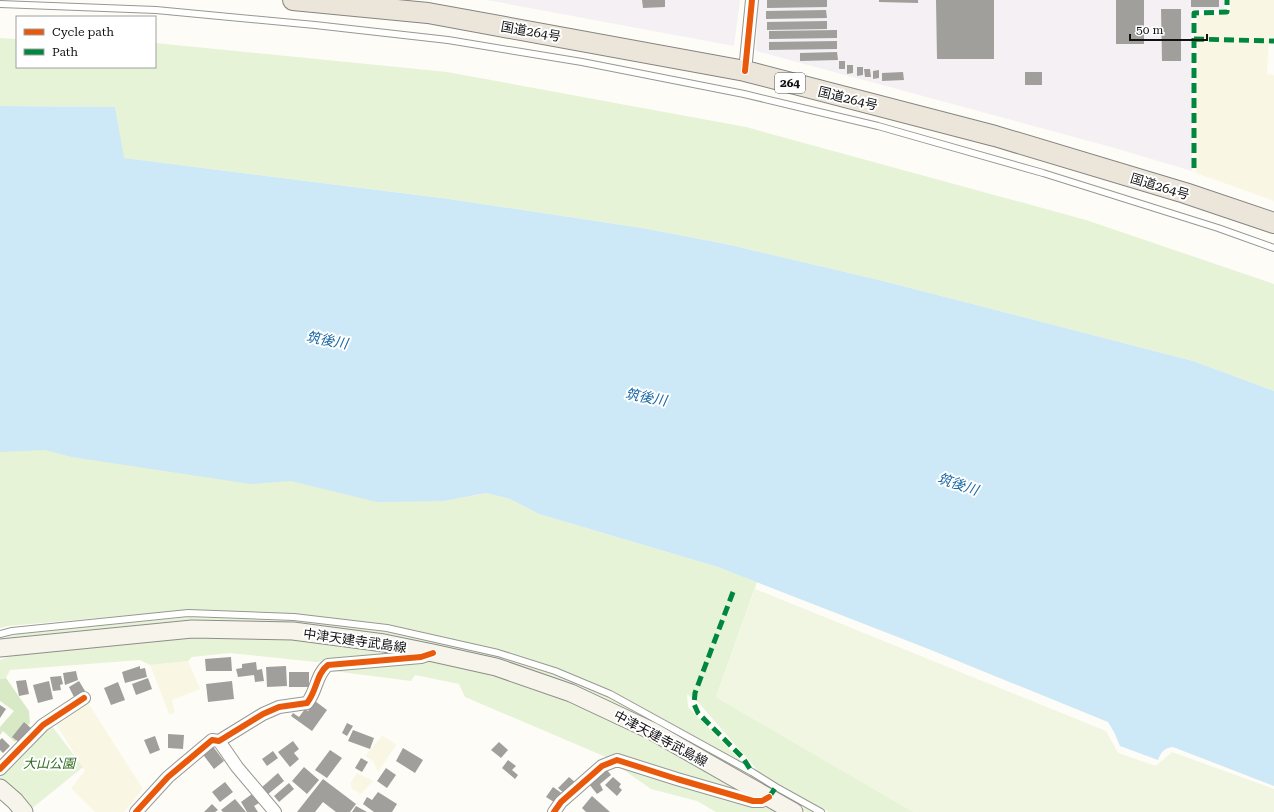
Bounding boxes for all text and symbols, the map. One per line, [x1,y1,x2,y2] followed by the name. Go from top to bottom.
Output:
[16,16,156,68] legend
[1130,16,1207,42] scale bar
[500,19,562,44] street label: 国道264号
[1136,23,1163,37] text: 50 m
[52,25,114,39] text: Cycle path
[52,45,78,59] text: Path
[775,73,805,93] road number: 264
[817,84,879,113] street label: 国道264号
[1129,170,1191,203] street label: 国道264号
[305,328,351,352] water label: 筑後川
[624,385,670,409] water label: 筑後川
[936,470,982,499] water label: 筑後川
[302,626,407,655] street label: 中津天建寺武島線
[611,707,710,769] street label: 中津天建寺武島線
[23,756,77,771] park label: 大山公園

